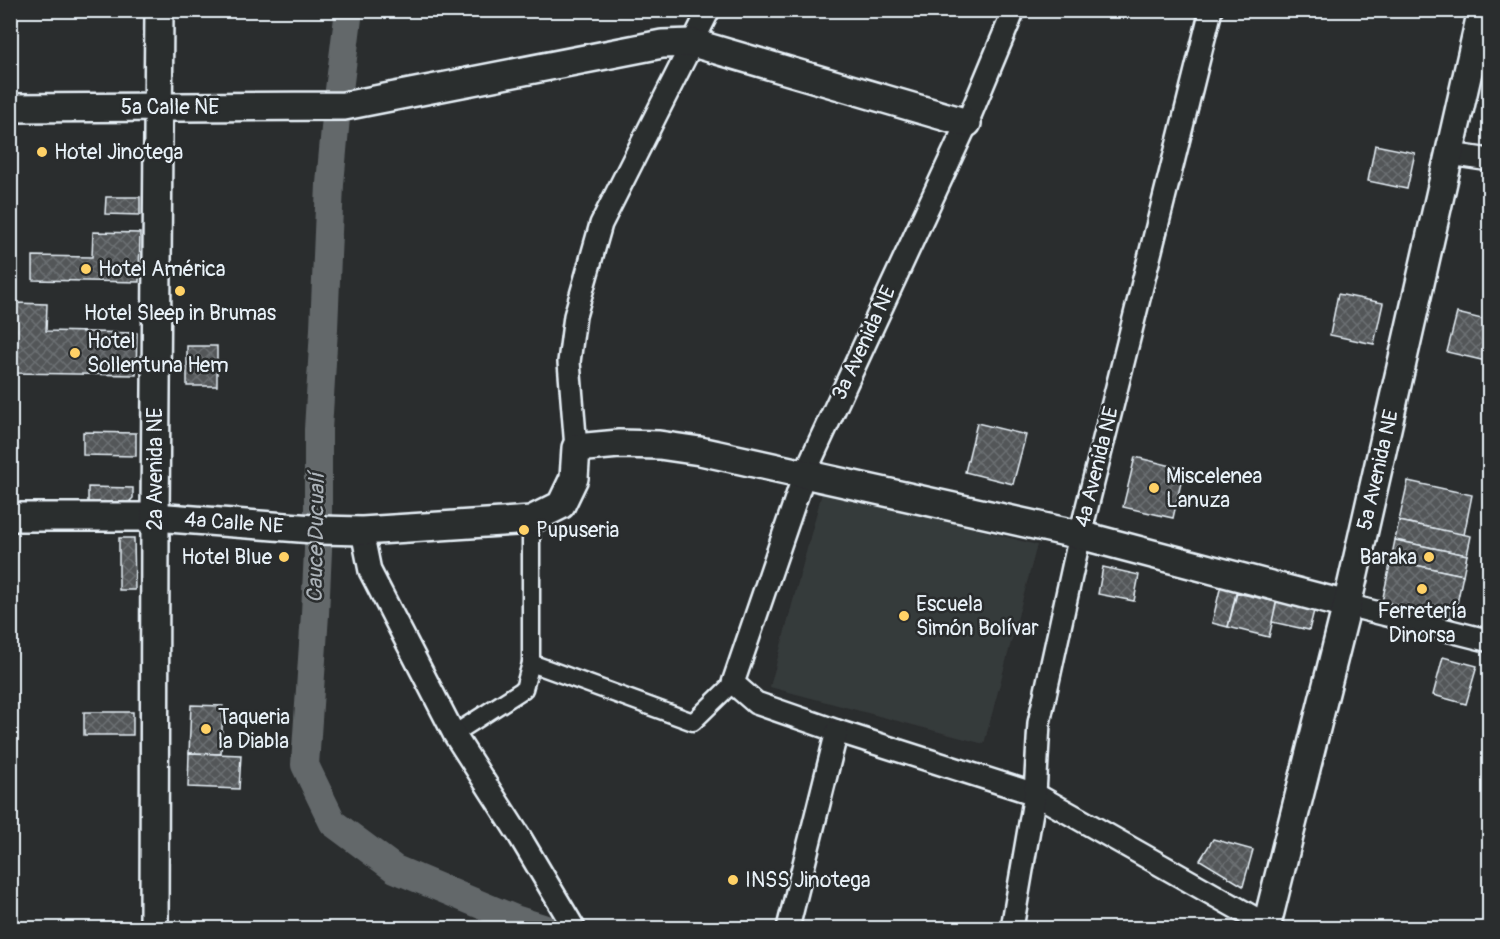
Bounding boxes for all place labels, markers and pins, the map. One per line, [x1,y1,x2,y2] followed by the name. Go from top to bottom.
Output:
[54,139,183,166] place label: Hotel Jinotega
[35,145,49,159] marker: Hotel Jinotega
[98,256,226,283] place label: Hotel América
[79,262,93,276] marker: Hotel América
[173,284,187,298] marker: Hotel Sleep in Brumas
[84,300,277,327] place label: Hotel Sleep in Brumas
[87,328,229,379] place label: Hotel Sollentuna Hem
[68,346,82,360] marker: Hotel Sollentuna Hem
[1166,463,1262,514] place label: Miscelenea Lanuza
[1147,481,1161,495] marker: Miscelenea Lanuza
[536,517,619,544] place label: Pupuseria
[517,523,531,537] marker: Pupuseria
[181,544,273,571] place label: Hotel Blue
[1360,544,1417,571] place label: Baraka
[277,550,291,564] marker: Hotel Blue
[1422,550,1436,564] marker: Baraka
[1415,582,1429,596] marker: Ferretería Dinorsa
[916,591,1039,642] place label: Escuela Simón Bolívar
[1377,598,1467,649] place label: Ferretería Dinorsa
[897,609,911,623] marker: Escuela Simón Bolívar
[218,704,290,755] place label: Taqueria la Diabla
[199,722,213,736] marker: Taqueria la Diabla
[745,867,870,894] place label: INSS Jinotega
[726,873,740,887] marker: INSS Jinotega

